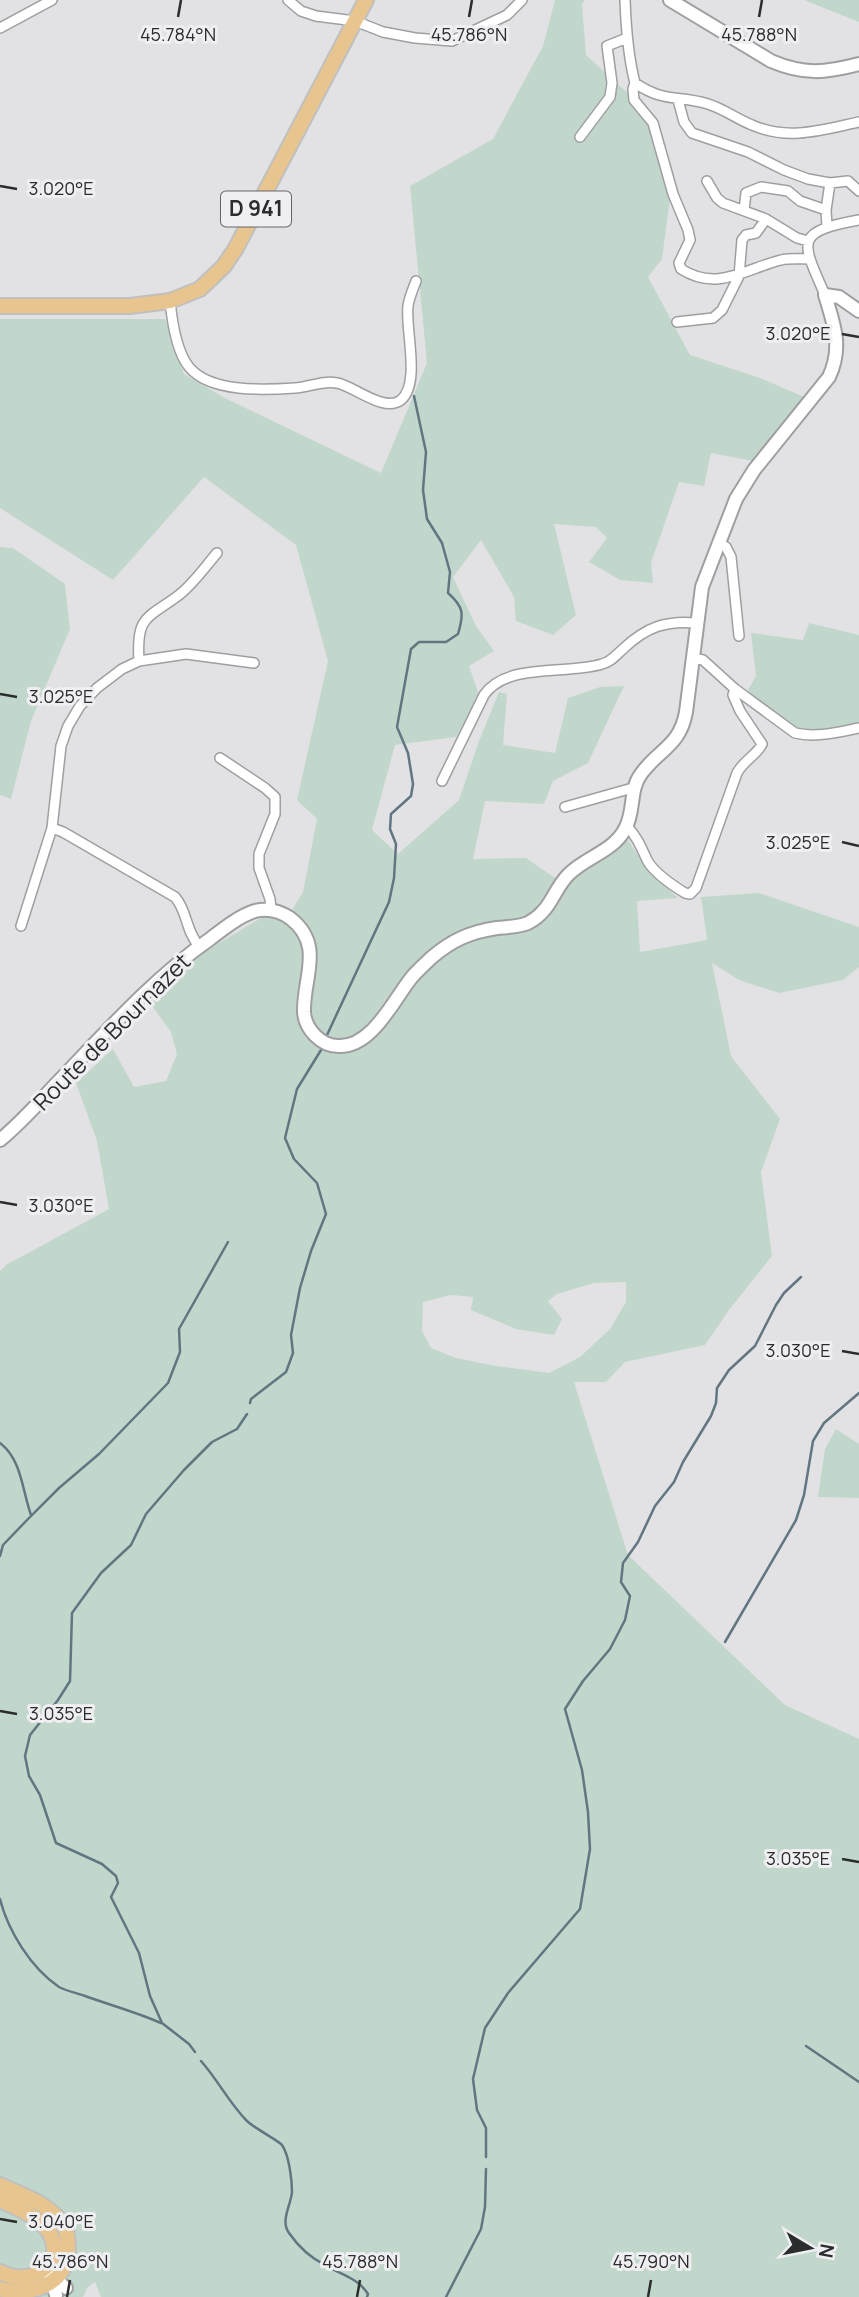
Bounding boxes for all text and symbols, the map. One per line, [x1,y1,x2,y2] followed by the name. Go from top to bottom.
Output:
[140,22,216,46] text: 45.784°N
[431,22,507,46] text: 45.786°N
[721,22,797,46] text: 45.788°N
[28,176,94,200] text: 3.020°E
[221,192,291,227] road number: D 941
[765,321,831,345] text: 3.020°E
[29,684,93,708] text: 3.025°E
[766,830,830,854] text: 3.025°E
[26,946,197,1117] street label: Route de Bournazet
[29,1193,93,1217] text: 3.030°E
[766,1338,830,1362] text: 3.030°E
[29,1701,93,1725] text: 3.035°E
[766,1846,830,1870] text: 3.035°E
[28,2209,94,2233] text: 3.040°E
[775,2213,845,2283] north arrow
[813,2242,841,2260] text: N
[32,2249,108,2273] text: 45.786°N
[322,2249,398,2273] text: 45.788°N
[612,2249,690,2273] text: 45.790°N

